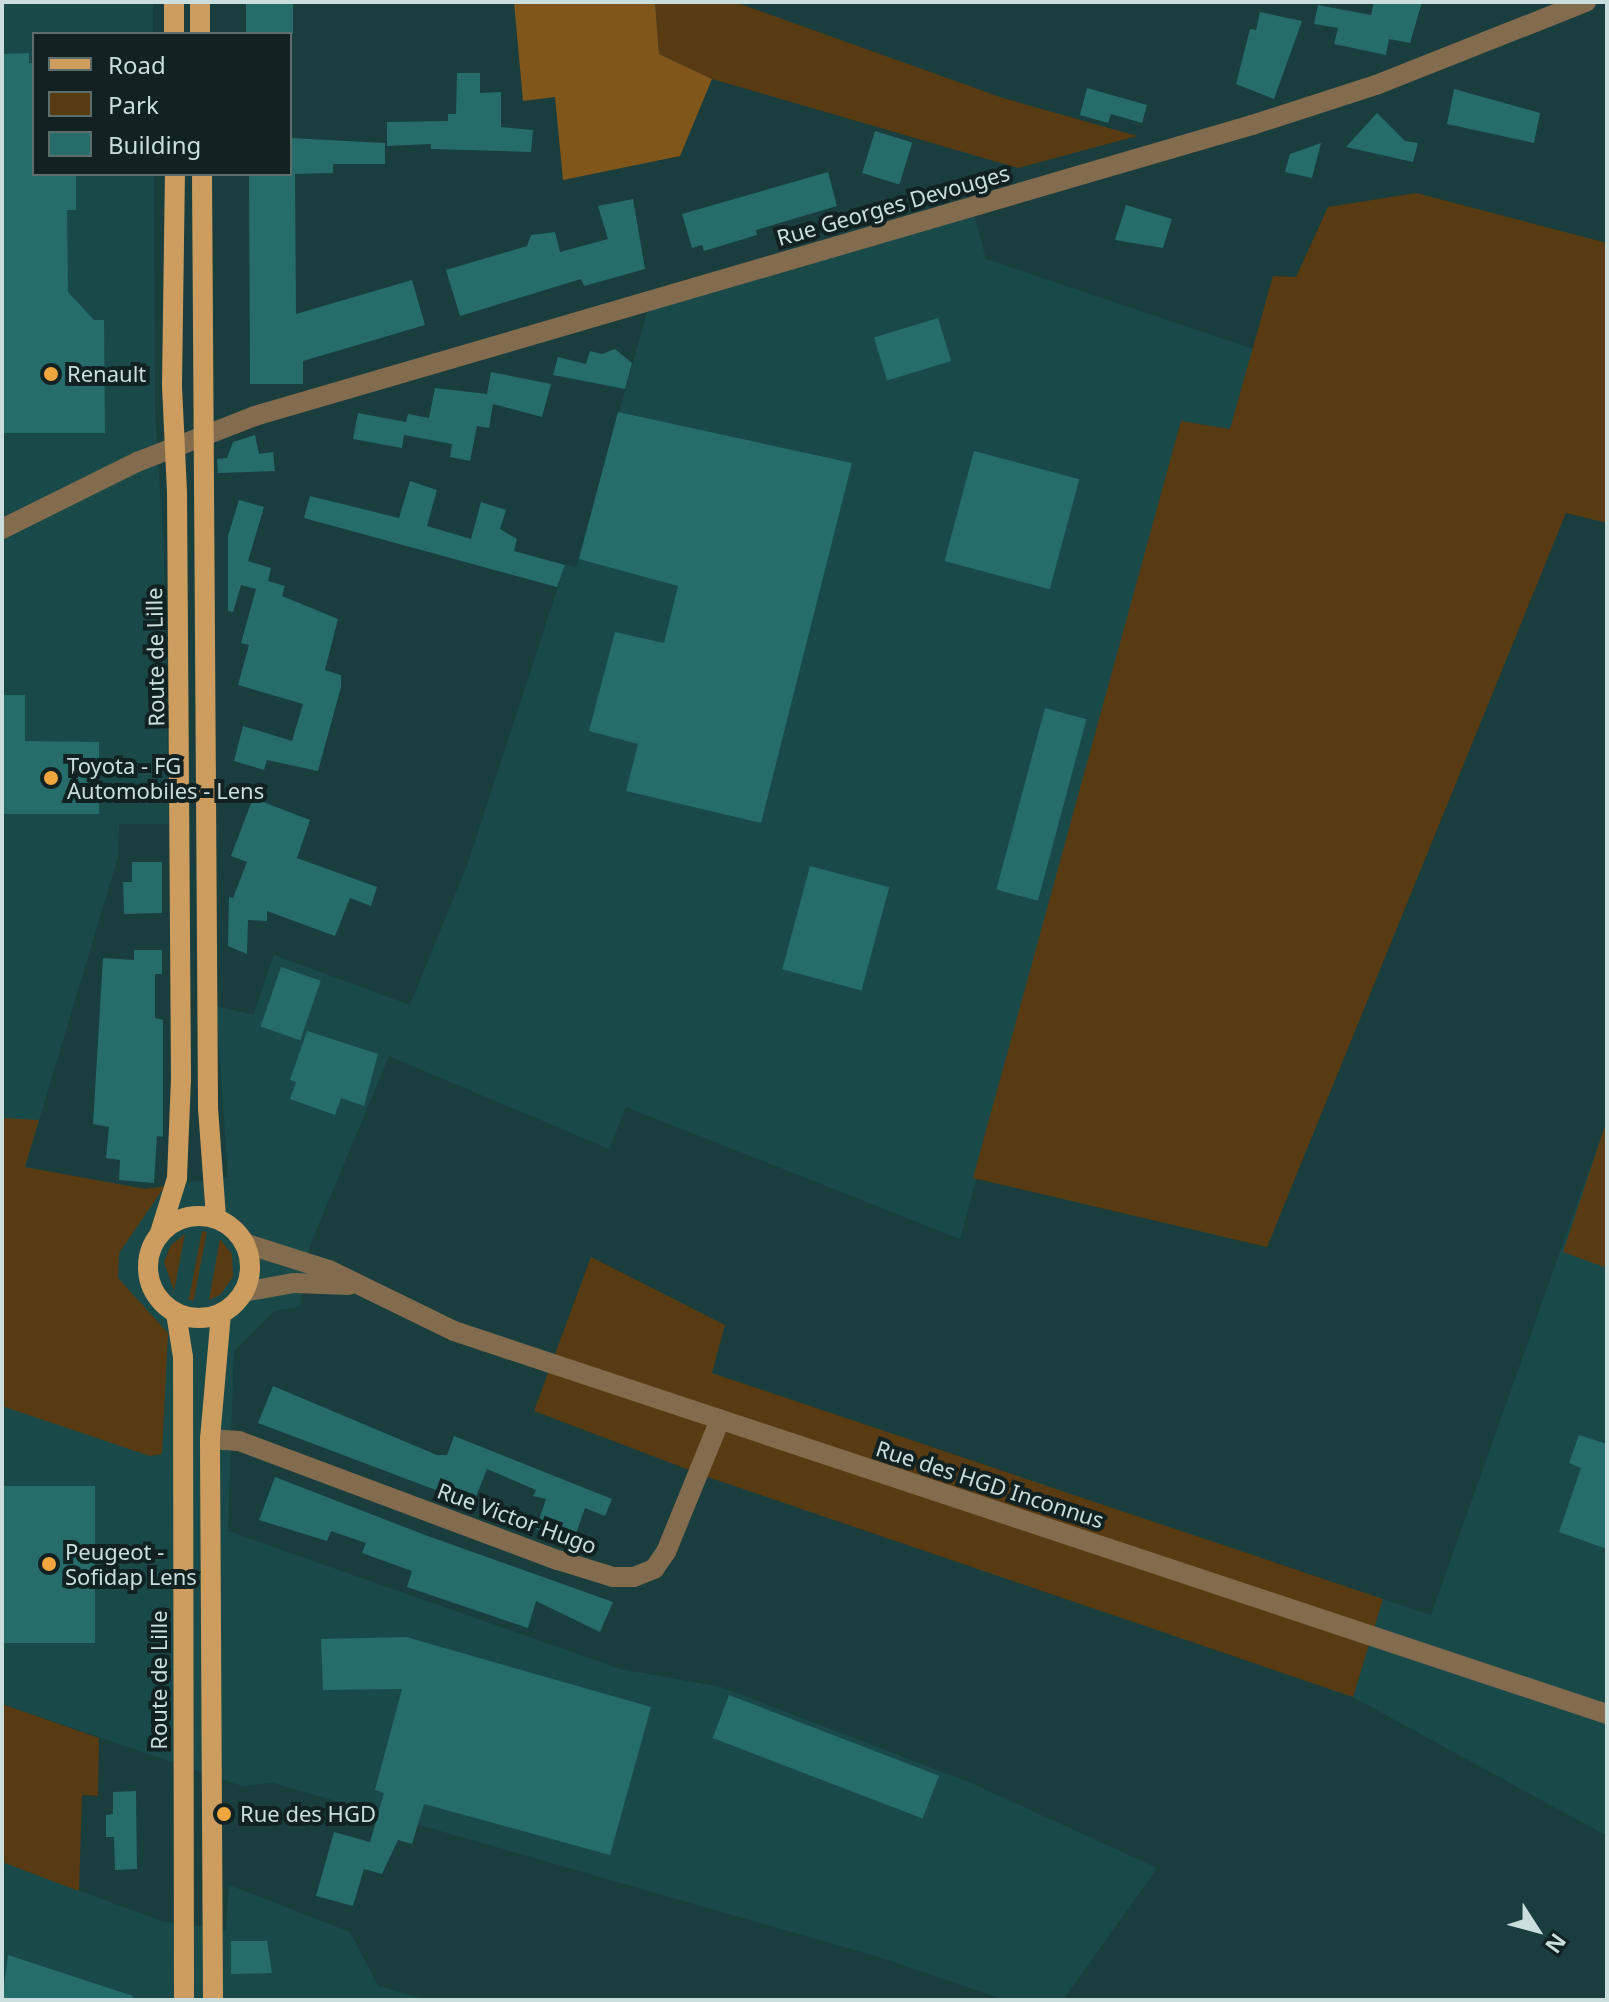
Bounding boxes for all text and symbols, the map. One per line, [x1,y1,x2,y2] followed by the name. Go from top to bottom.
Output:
[32,32,292,176] legend
[108,48,166,81] text: Road
[108,88,159,121] text: Park
[108,128,201,161] text: Building
[774,159,1012,251] street label: Rue Georges Devouges
[67,361,146,387] place label: Renault
[42,365,60,383] marker: Renault
[141,587,169,727] street label: Route de Lille
[67,752,264,804] place label: Toyota - FG Automobiles - Lens
[42,769,60,787] marker: Toyota - FG Automobiles - Lens
[873,1435,1107,1533] street label: Rue des HGD Inconnus
[434,1477,600,1559] street label: Rue Victor Hugo
[65,1538,197,1590] place label: Peugeot - Sofidap Lens
[40,1555,58,1573] marker: Peugeot - Sofidap Lens
[146,1610,172,1750] street label: Route de Lille
[240,1801,376,1827] place label: Rue des HGD
[215,1805,233,1823] marker: Rue des HGD
[1497,1890,1577,1970] north arrow
[1539,1928,1574,1960] text: N

